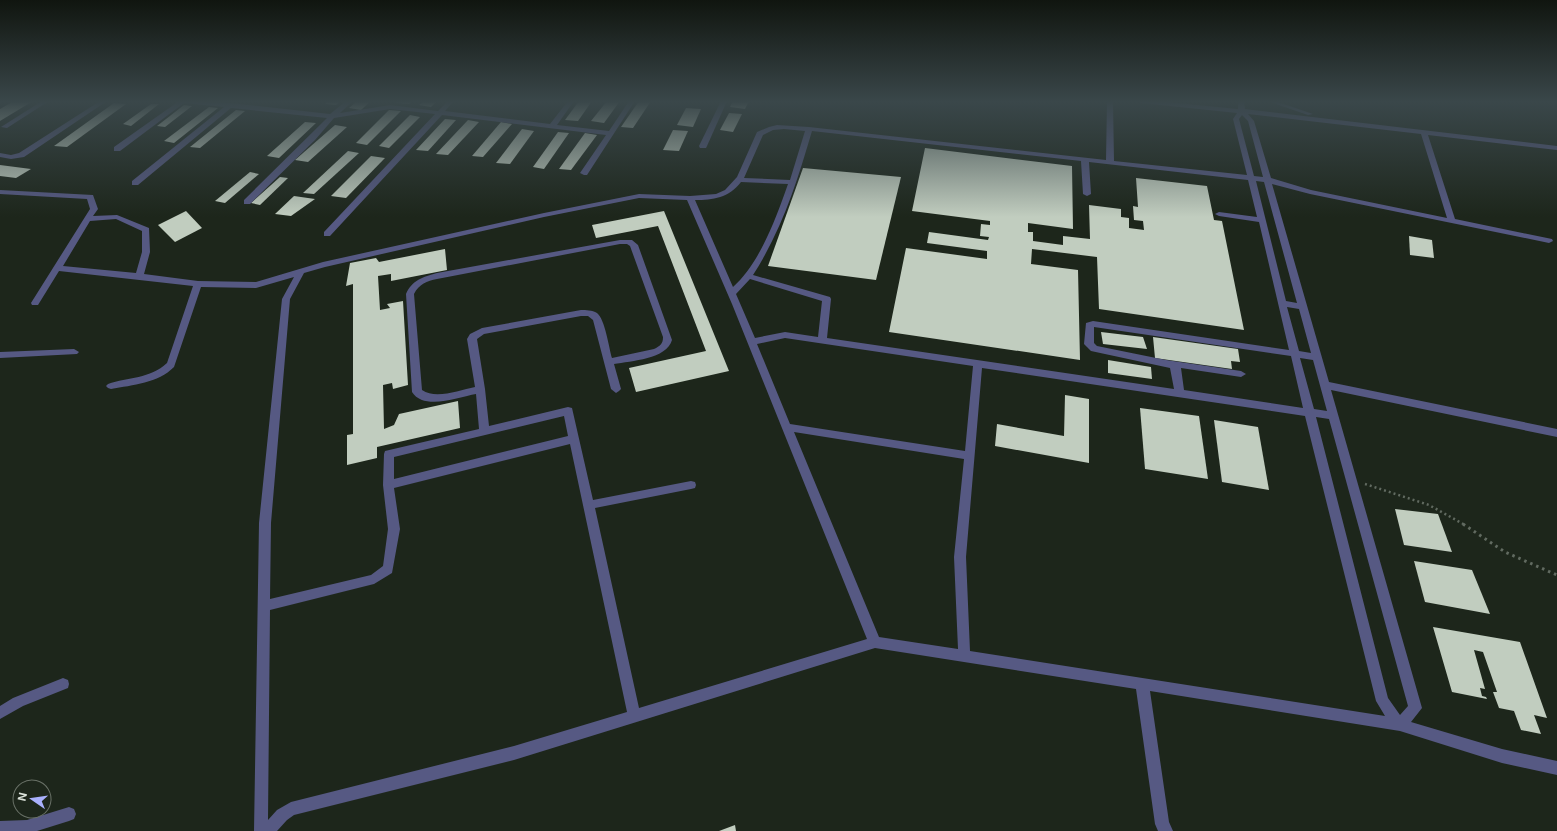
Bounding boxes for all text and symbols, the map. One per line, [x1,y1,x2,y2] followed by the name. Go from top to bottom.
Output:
[12,779,52,819] north arrow
[14,791,30,802] text: N

